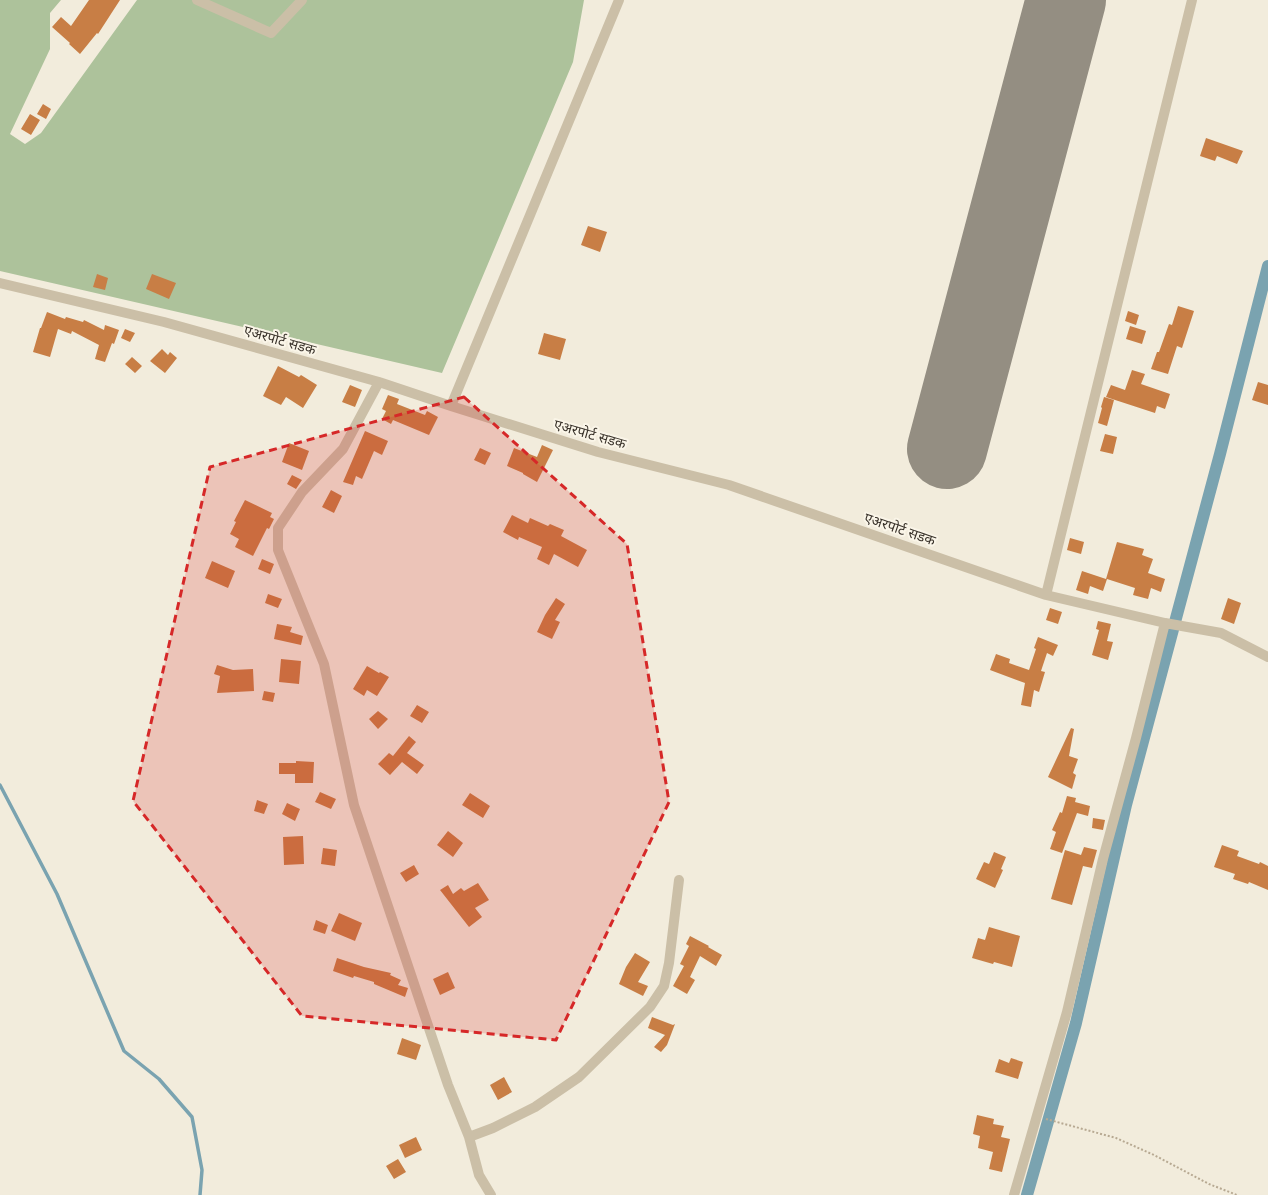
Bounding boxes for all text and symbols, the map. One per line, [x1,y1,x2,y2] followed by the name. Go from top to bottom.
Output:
[242,322,318,359] street label: एअरपोर्ट सडक
[552,416,628,453] street label: एअरपोर्ट सडक
[862,509,938,550] street label: एअरपोर्ट सडक

